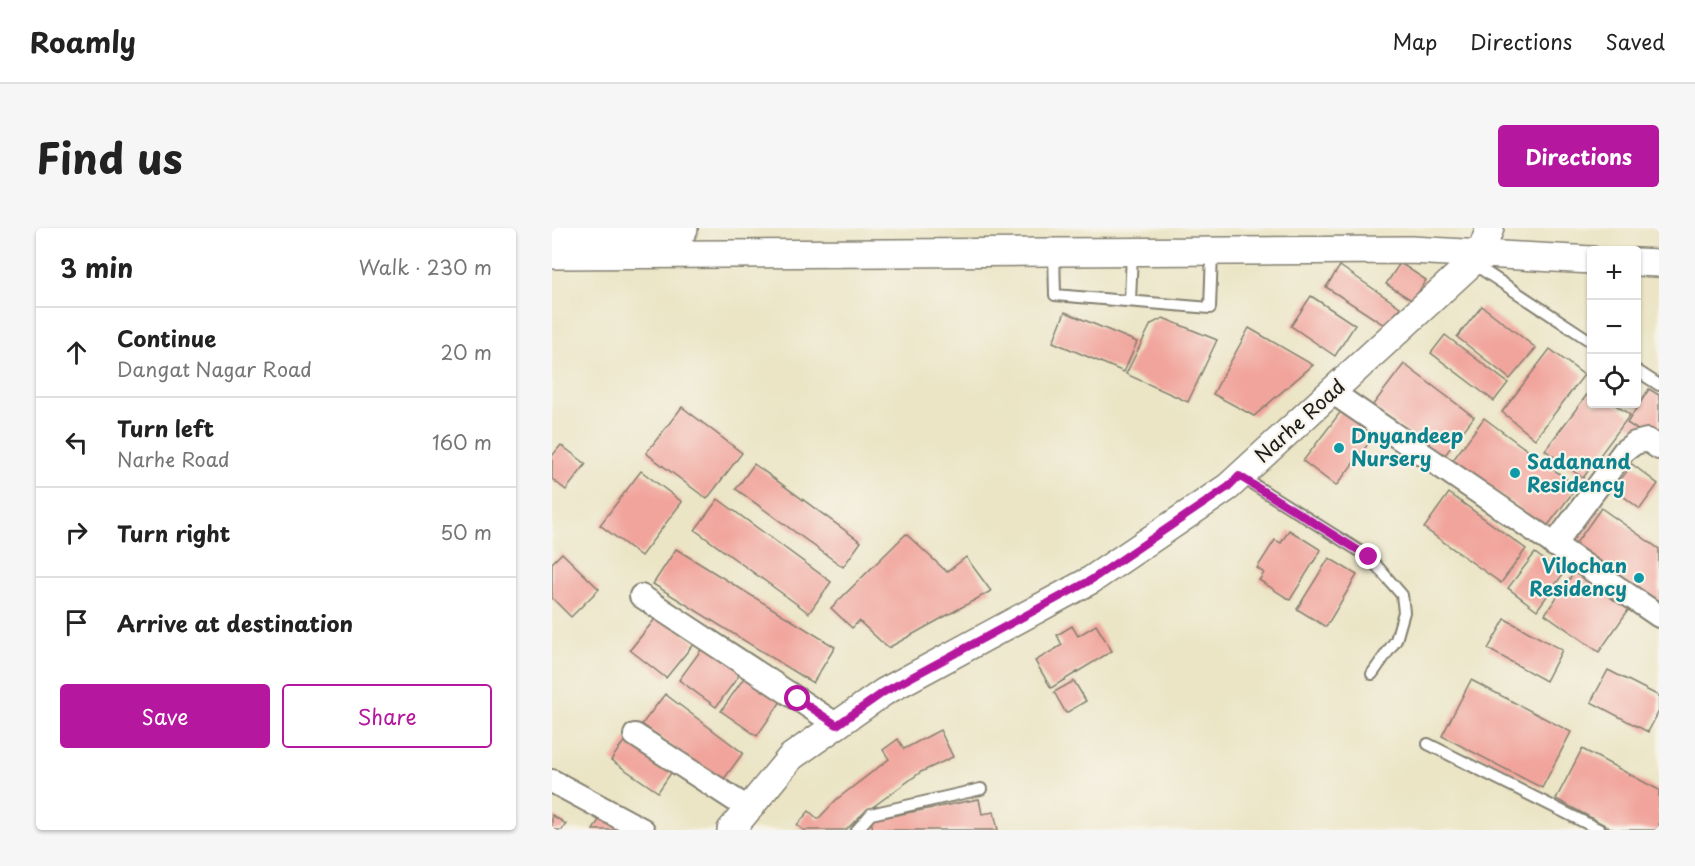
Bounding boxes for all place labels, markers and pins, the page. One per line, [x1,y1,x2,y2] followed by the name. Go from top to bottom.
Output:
[1351,420,1463,473] place label: Dnyandeep Nursery
[1332,441,1346,455] marker: Dnyandeep Nursery
[1527,446,1632,499] place label: Sadanand Residency
[1508,466,1522,480] marker: Sadanand Residency
[1529,550,1627,603] place label: Vilochan Residency
[1632,571,1646,585] marker: Vilochan Residency

